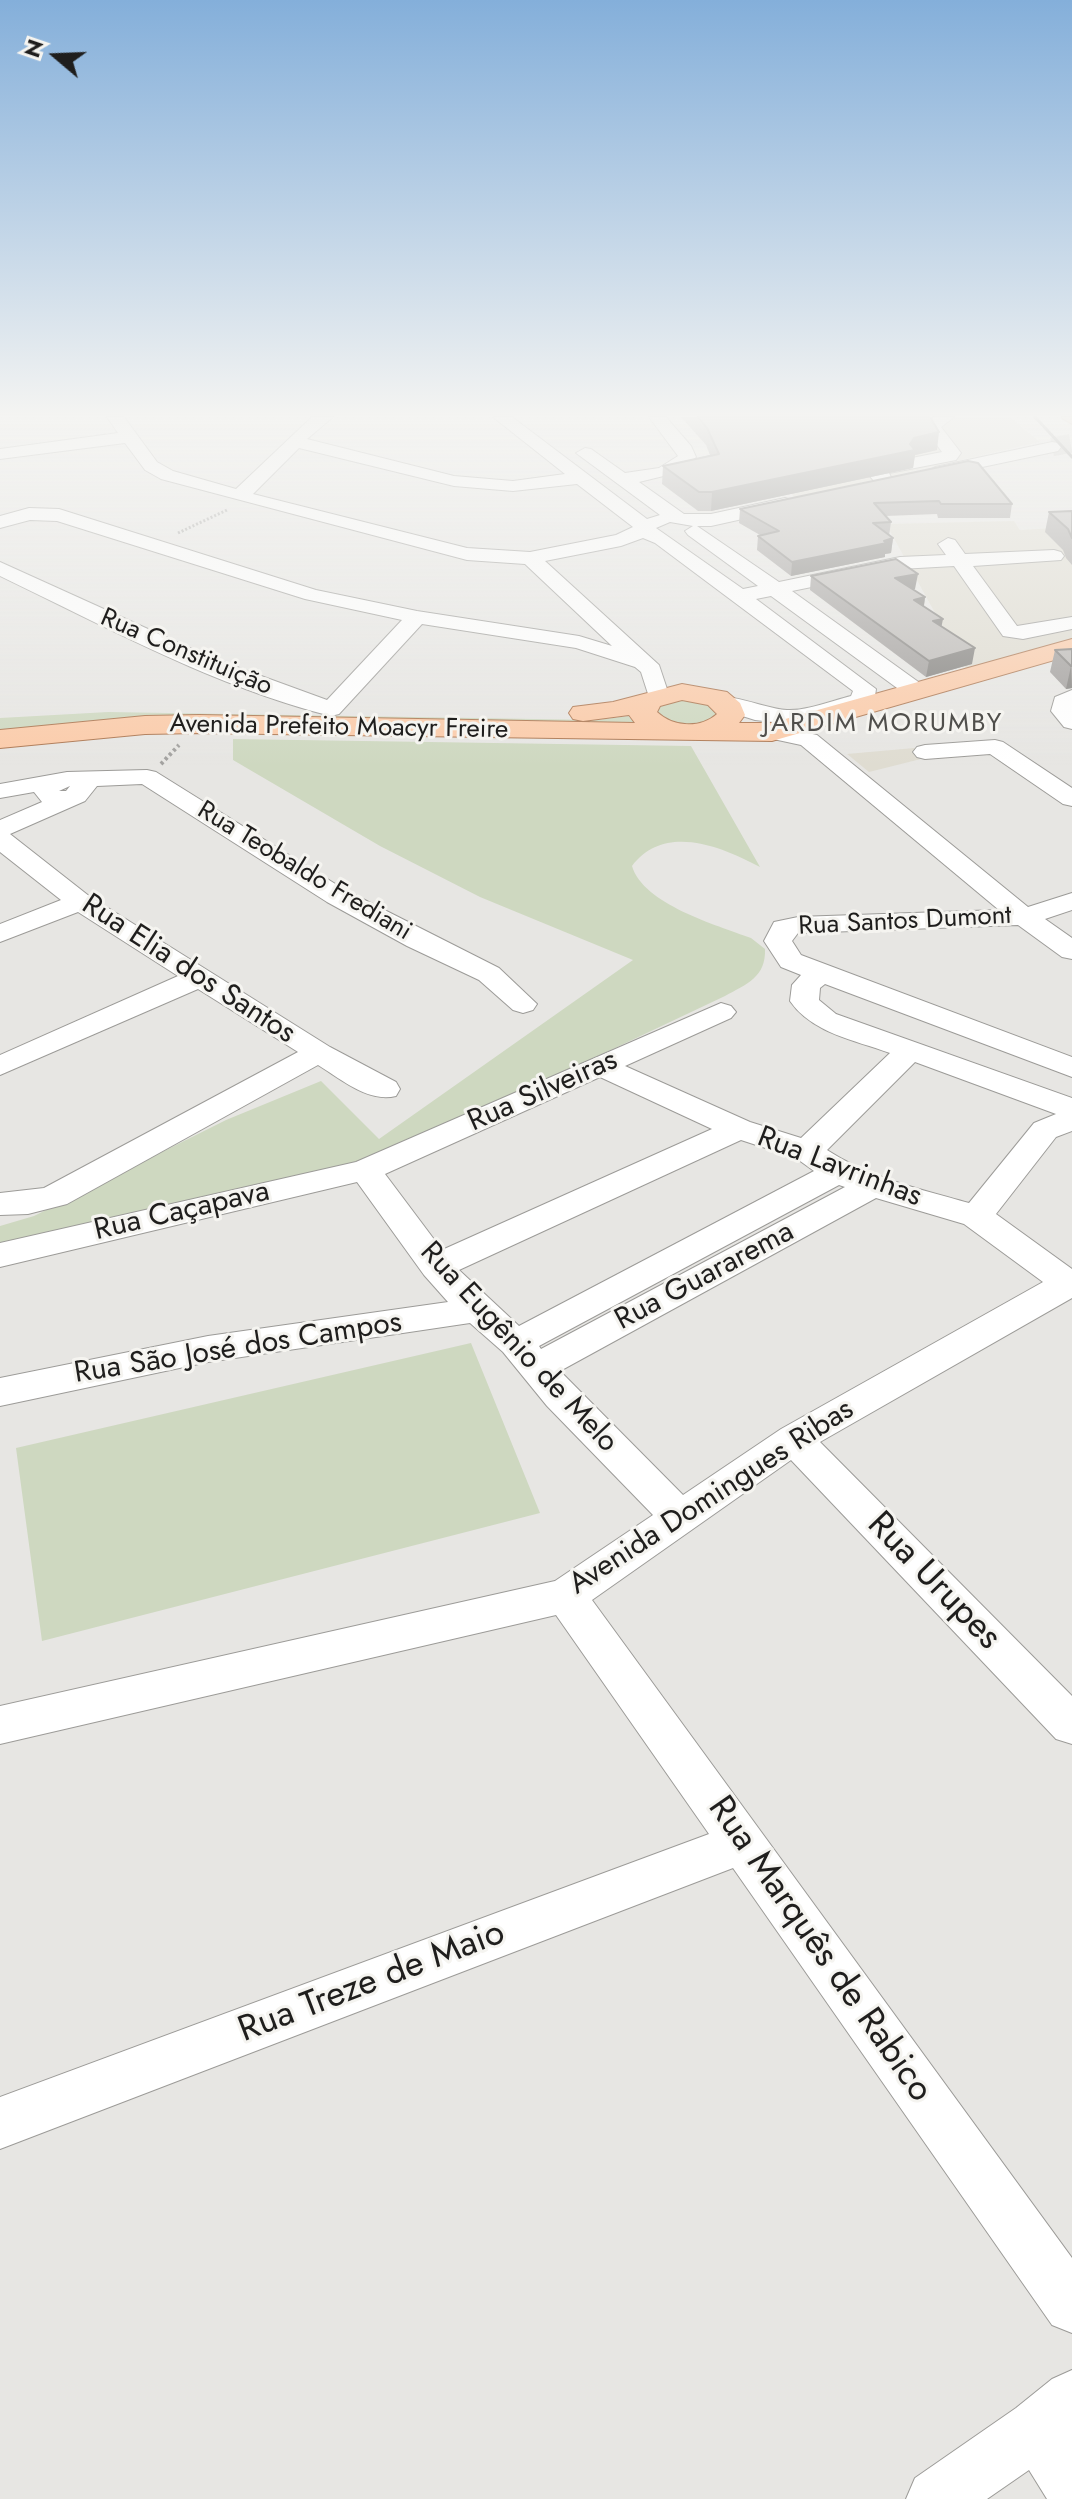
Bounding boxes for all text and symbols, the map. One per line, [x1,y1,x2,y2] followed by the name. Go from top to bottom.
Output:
[16,16,96,96] north arrow
[15,35,51,62] text: N
[95,603,277,703] street label: Rua Constituição
[169,709,509,747] street label: Avenida Prefeito Moacyr Freire
[763,709,1003,741] district label: JARDIM MORUMBY
[191,796,417,948] street label: Rua Teobaldo Frediani
[74,888,302,1052] street label: Rua Elia dos Santos
[798,901,1012,943] street label: Rua Santos Dumont
[463,1043,623,1141] street label: Rua Silveiras
[752,1120,926,1216] street label: Rua Lavrinhas
[91,1174,273,1250] street label: Rua Caçapava
[609,1215,801,1339] street label: Rua Guararema
[411,1235,625,1461] street label: Rua Eugênio de Melo
[72,1305,404,1393] street label: Rua São José dos Campos
[563,1393,861,1603] street label: Avenida Domingues Ribas
[857,1504,1009,1660] street label: Rua Urupes
[697,1789,941,2111] street label: Rua Marquês de Rabico
[233,1912,511,2054] street label: Rua Treze de Maio

